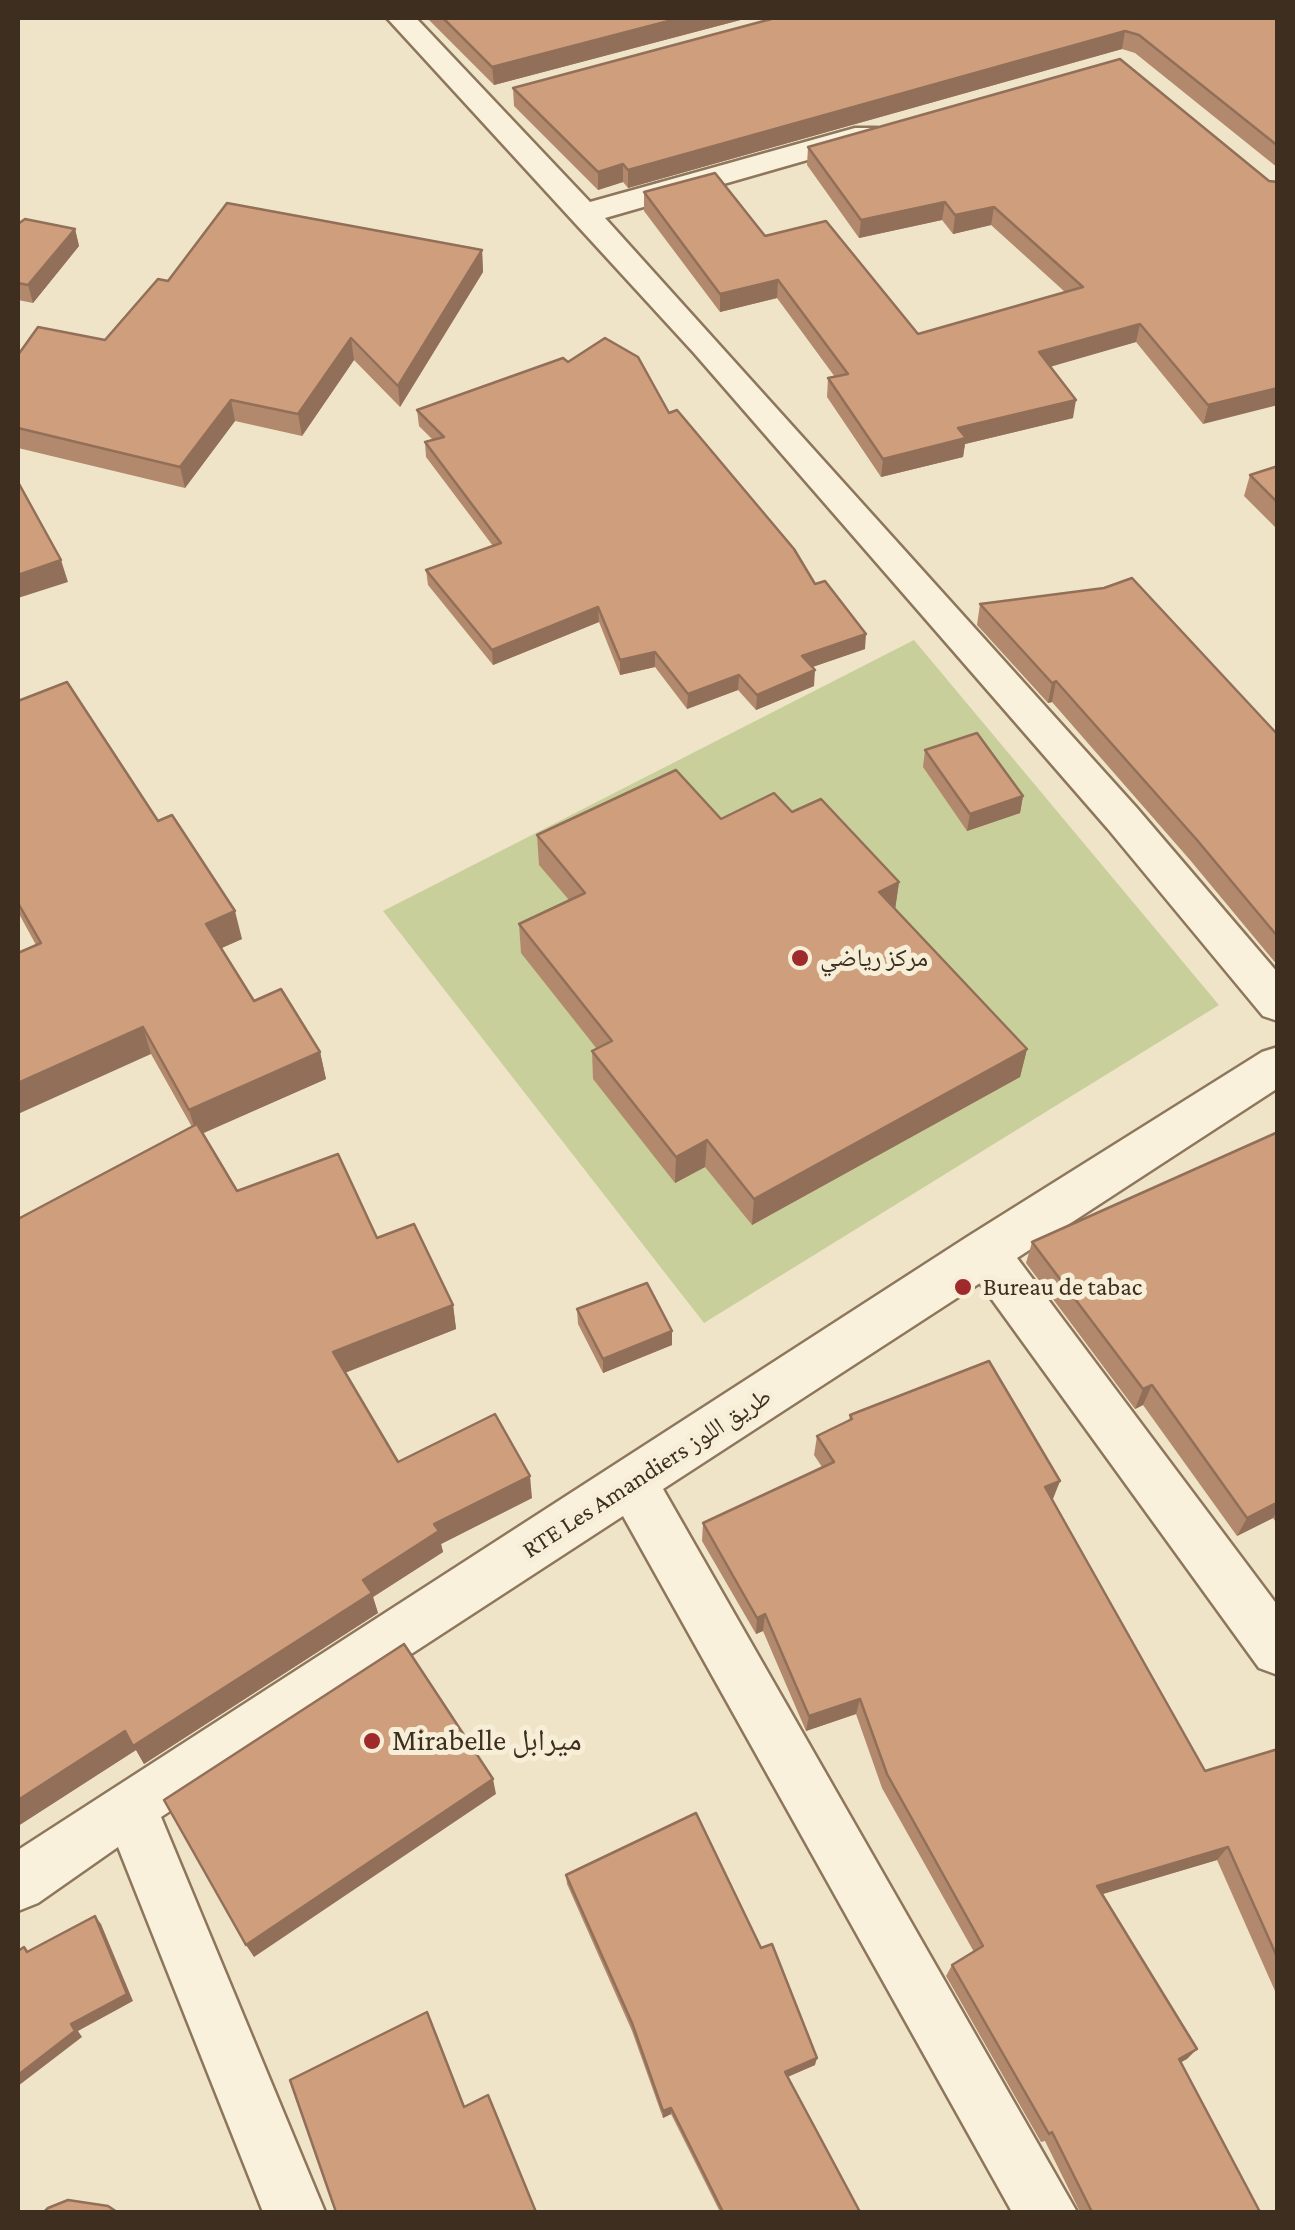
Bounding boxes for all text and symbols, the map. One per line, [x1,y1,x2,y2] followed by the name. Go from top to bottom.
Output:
[820,943,928,973] place label: مركز رياضي
[789,947,811,969] marker: مركز رياضي
[983,1272,1142,1302] place label: Bureau de tabac
[952,1276,974,1298] marker: Bureau de tabac
[517,1381,777,1565] street label: RTE Les Amandiers طريق اللوز
[392,1723,582,1759] place label: Mirabelle ميرابل
[361,1730,383,1752] marker: Mirabelle ميرابل

